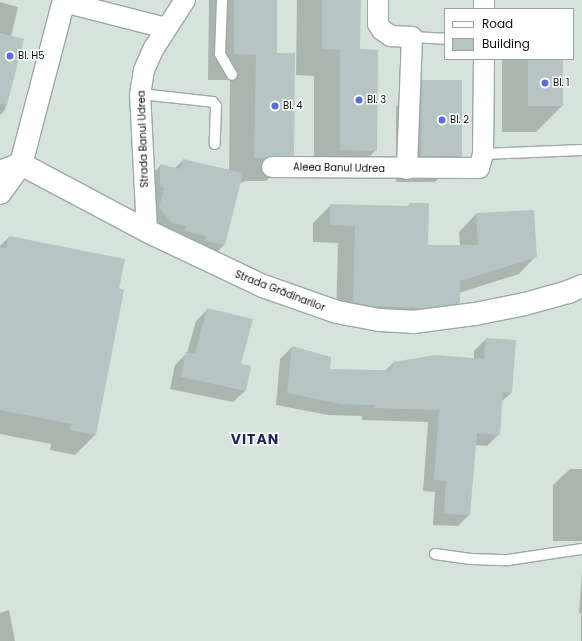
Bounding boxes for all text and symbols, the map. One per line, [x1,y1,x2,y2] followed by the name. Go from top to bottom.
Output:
[444,8,574,60] legend
[482,15,513,32] text: Road
[482,35,530,52] text: Building
[18,50,45,62] place label: Bl. H5
[5,51,15,61] marker: Bl. H5
[553,77,570,89] place label: Bl. 1
[540,78,550,88] marker: Bl. 1
[135,90,151,188] street label: Strada Banul Udrea
[367,94,386,106] place label: Bl. 3
[354,95,364,105] marker: Bl. 3
[283,100,303,112] place label: Bl. 4
[270,101,280,111] marker: Bl. 4
[450,114,469,126] place label: Bl. 2
[437,115,447,125] marker: Bl. 2
[293,161,385,175] street label: Aleea Banul Udrea
[233,268,327,314] street label: Strada Grădinarilor
[231,431,279,447] district label: VITAN

